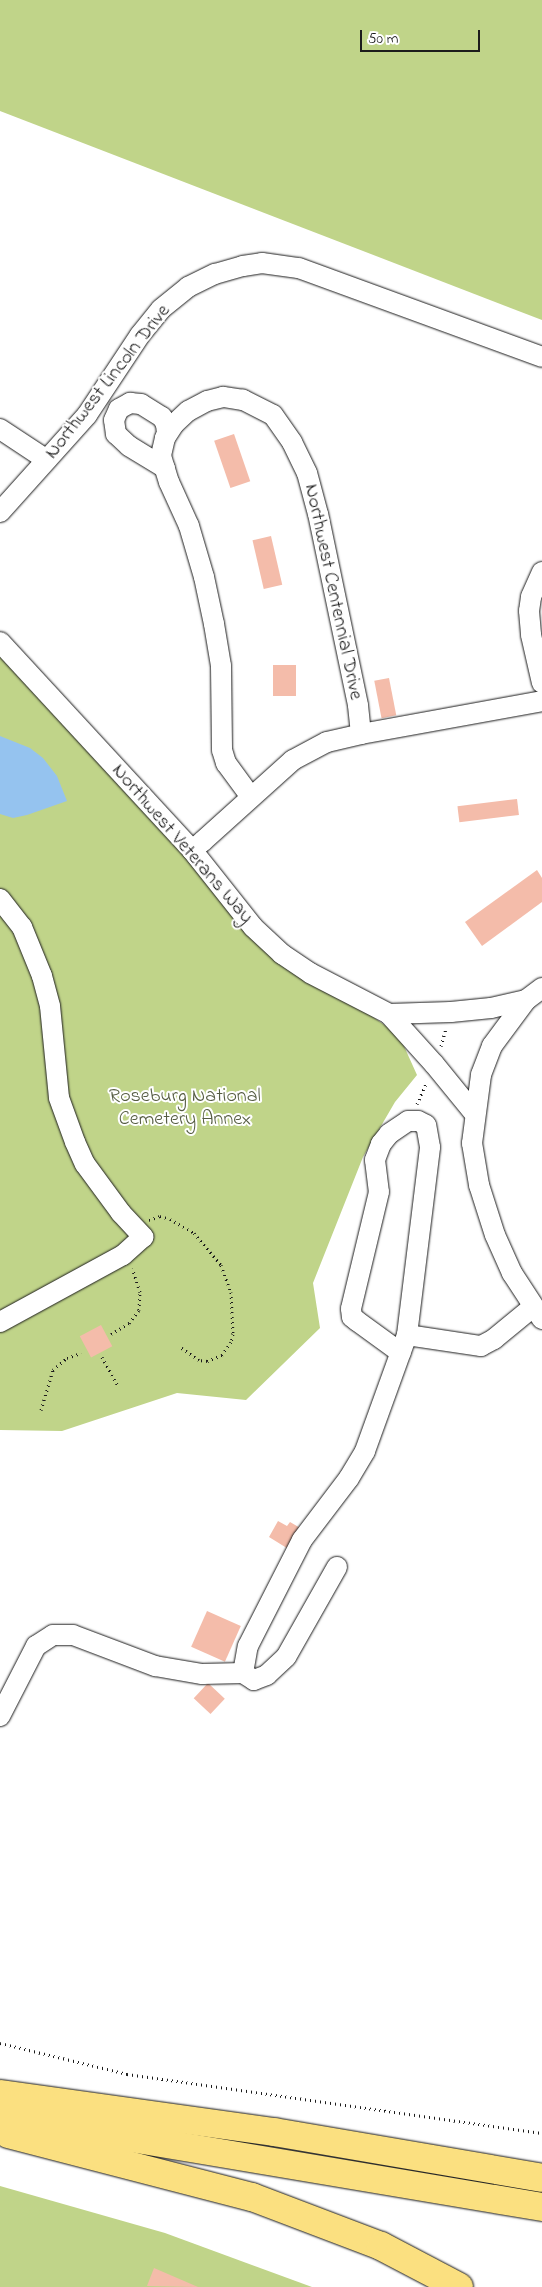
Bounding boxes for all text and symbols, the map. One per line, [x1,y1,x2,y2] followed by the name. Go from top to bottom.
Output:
[362,20,482,52] scale bar
[368,28,398,50] text: 50 m
[40,300,176,464] street label: Northwest Lincoln Drive
[298,482,368,702] street label: Northwest Centennial Drive
[106,759,258,929] street label: Northwest Veterans Way
[109,1084,261,1131] park label: Roseburg National Cemetery Annex

